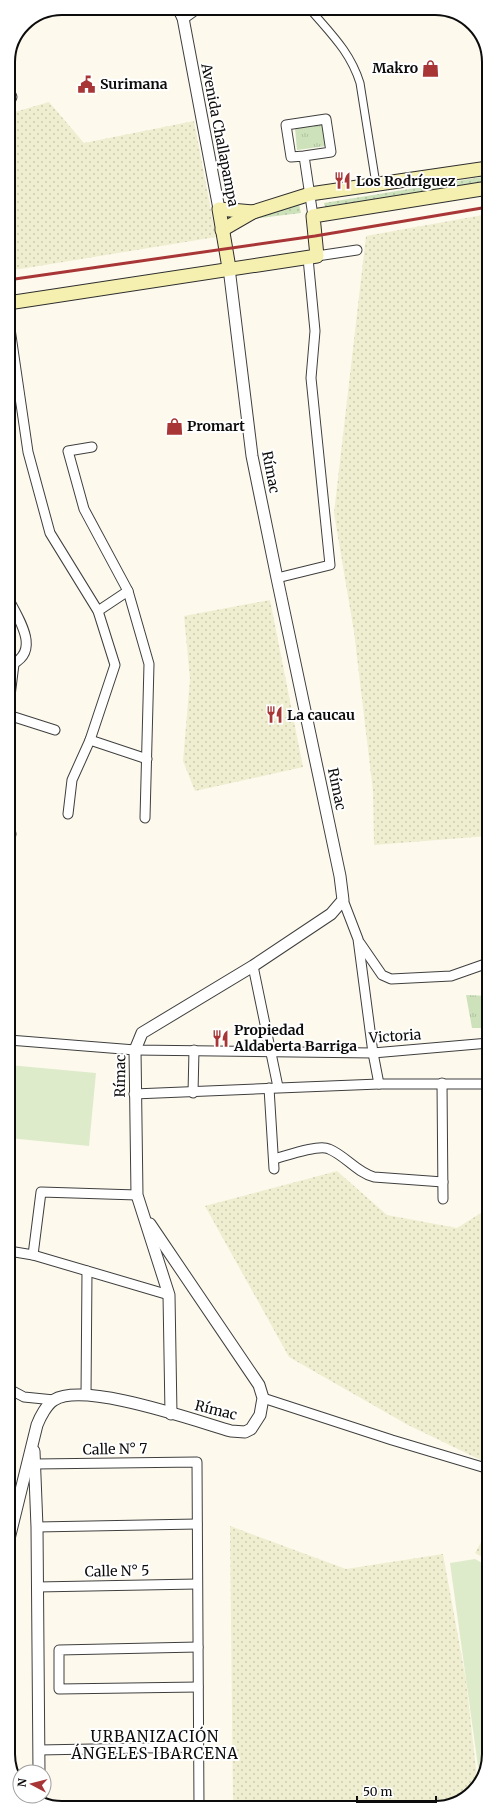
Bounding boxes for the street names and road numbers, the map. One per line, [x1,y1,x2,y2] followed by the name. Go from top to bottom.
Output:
[197,61,243,209] street label: Avenida Challapampa
[258,449,284,495] street label: Rímac
[324,766,350,812] street label: Rímac
[367,1025,422,1047] street label: Victoria
[111,1054,129,1098] street label: Rímac
[193,1396,239,1424] street label: Rímac
[83,1439,147,1459] street label: Calle N° 7
[84,1561,150,1581] street label: Calle N° 5

